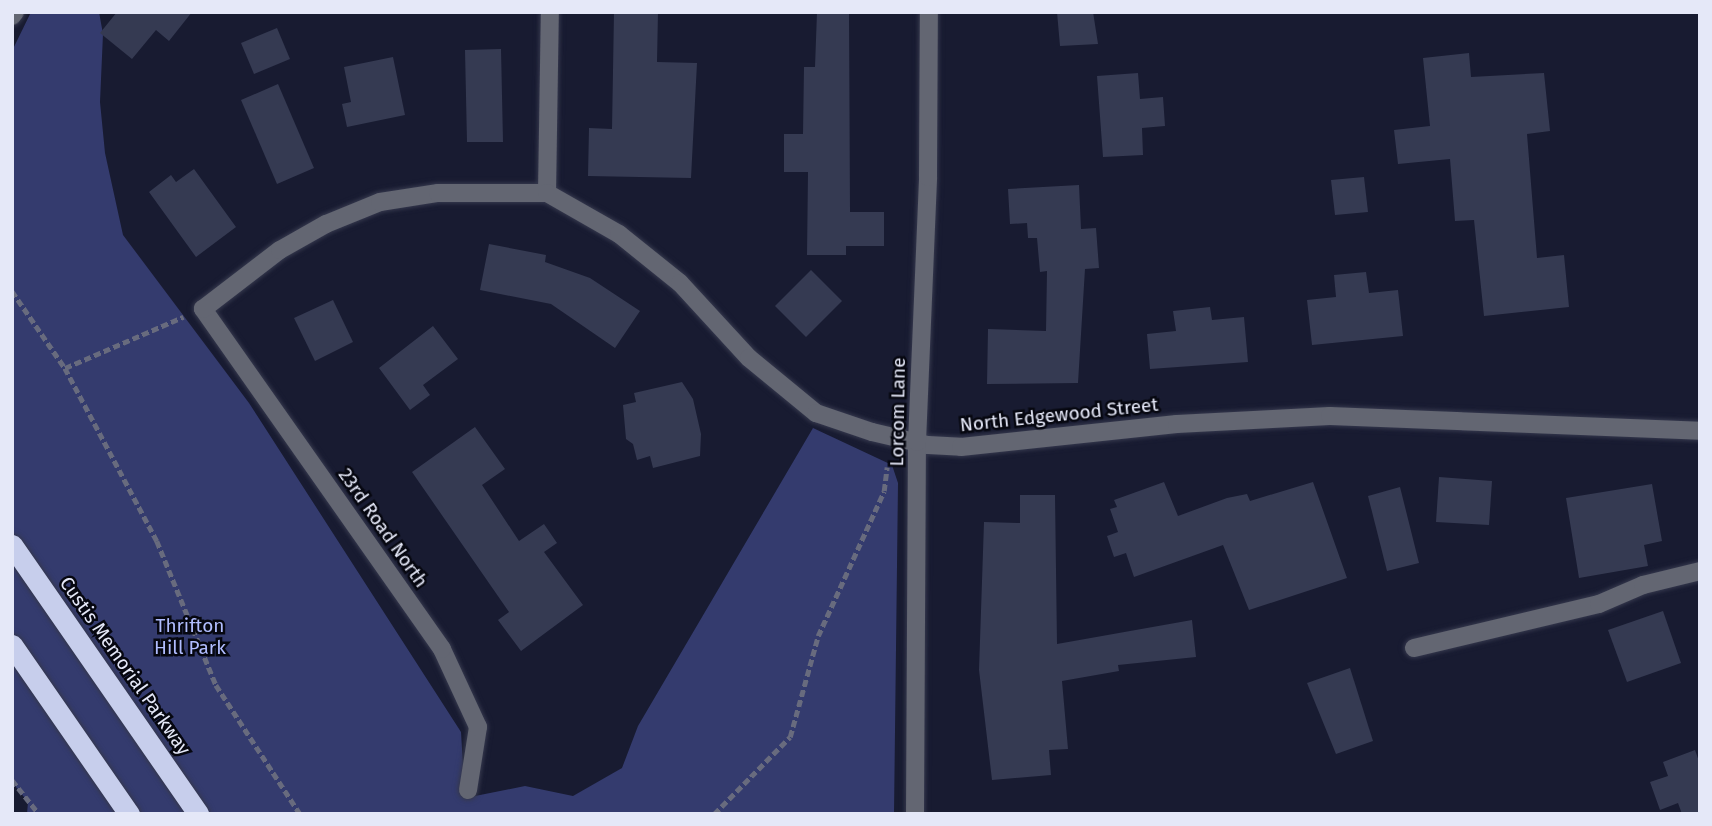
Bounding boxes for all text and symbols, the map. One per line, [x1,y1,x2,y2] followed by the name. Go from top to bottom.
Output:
[886,357,910,467] street label: Lorcom Lane
[959,393,1159,437] street label: North Edgewood Street
[333,464,433,592] street label: 23rd Road North
[55,572,195,760] street label: Custis Memorial Parkway
[154,615,226,659] park label: Thrifton Hill Park

